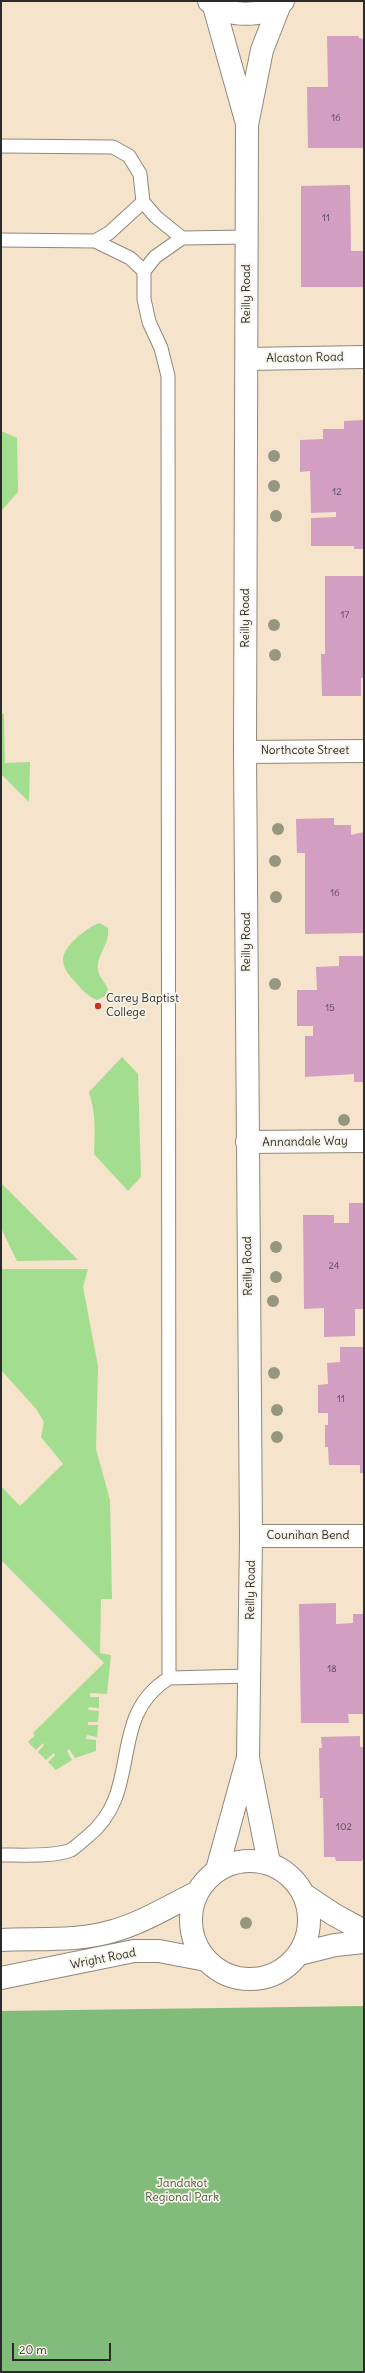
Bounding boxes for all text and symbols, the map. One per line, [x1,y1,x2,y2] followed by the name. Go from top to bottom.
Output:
[331,112,341,124] house number: 16
[322,212,330,224] house number: 11
[240,264,254,324] street label: Reilly Road
[266,350,344,366] street label: Alcaston Road
[332,486,342,498] house number: 12
[239,588,253,648] street label: Reilly Road
[341,609,349,621] house number: 17
[261,744,349,758] street label: Northcote Street
[330,887,340,899] house number: 16
[240,912,254,972] street label: Reilly Road
[106,992,179,1020] place label: Carey Baptist College
[93,1001,103,1011] marker: Carey Baptist College
[325,1002,335,1014] house number: 15
[262,1134,348,1150] street label: Annandale Way
[240,1236,256,1296] street label: Reilly Road
[328,1260,340,1272] house number: 24
[337,1393,345,1405] house number: 11
[266,1529,350,1543] street label: Counihan Bend
[243,1560,259,1620] street label: Reilly Road
[327,1663,337,1675] house number: 18
[336,1821,352,1833] house number: 102
[69,1946,137,1972] street label: Wright Road
[145,2177,219,2205] park label: Jandakot Regional Park
[14,2335,113,2361] scale bar
[19,2342,47,2357] text: 20 m

